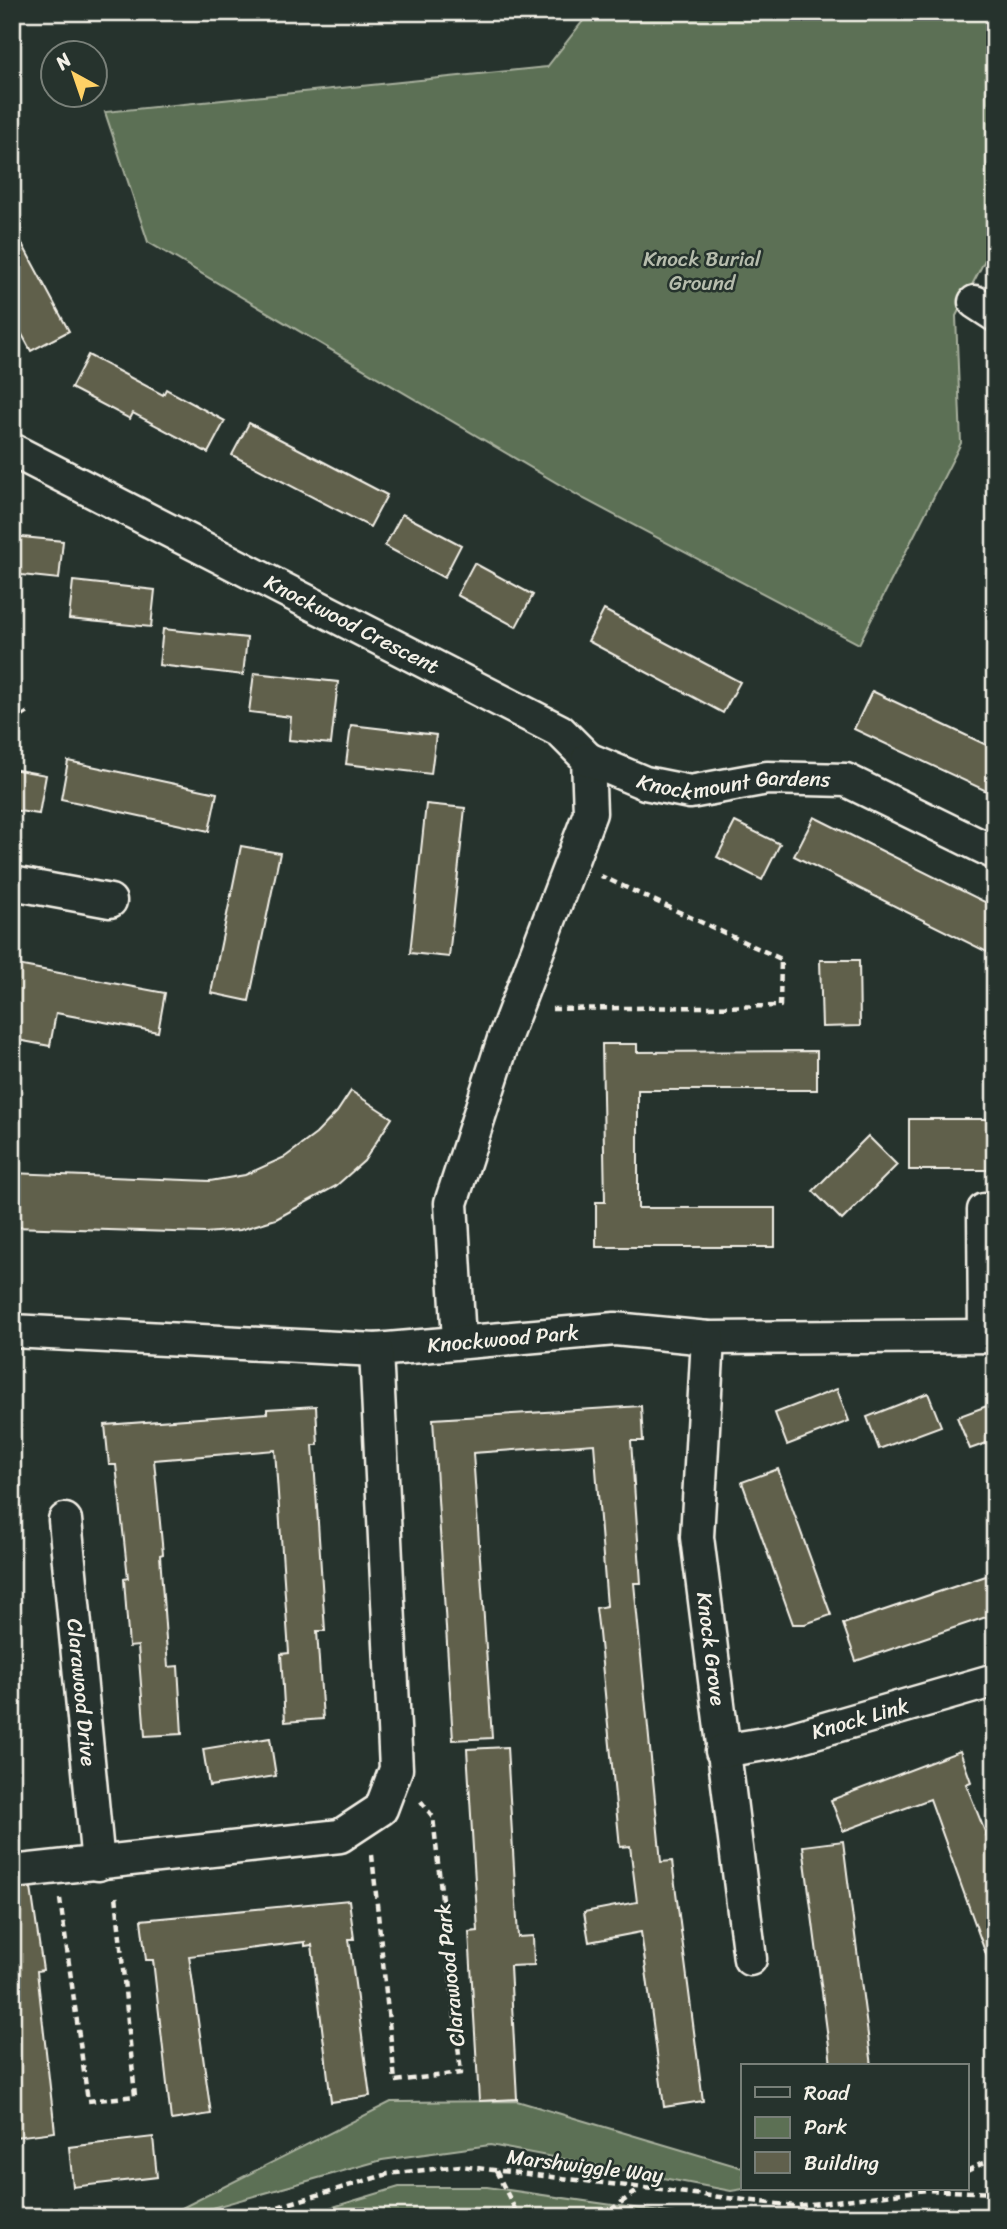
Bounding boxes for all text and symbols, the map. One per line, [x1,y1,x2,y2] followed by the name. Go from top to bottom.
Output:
[38,38,108,108] north arrow
[47,44,80,79] text: N
[643,240,762,302] park label: Knock Burial Ground
[258,563,446,685] street label: Knockwood Crescent
[631,759,831,811] street label: Knockmount Gardens
[426,1313,581,1364] street label: Knockwood Park
[685,1590,737,1708] street label: Knock Grove
[56,1617,107,1768] street label: Clarawood Drive
[807,1687,913,1751] street label: Knock Link
[424,1901,476,2049] street label: Clarawood Park
[741,2064,968,2190] legend
[804,2074,851,2112] text: Road
[804,2108,847,2146] text: Park
[504,2138,666,2194] street label: Marshwiggle Way
[804,2144,880,2182] text: Building

